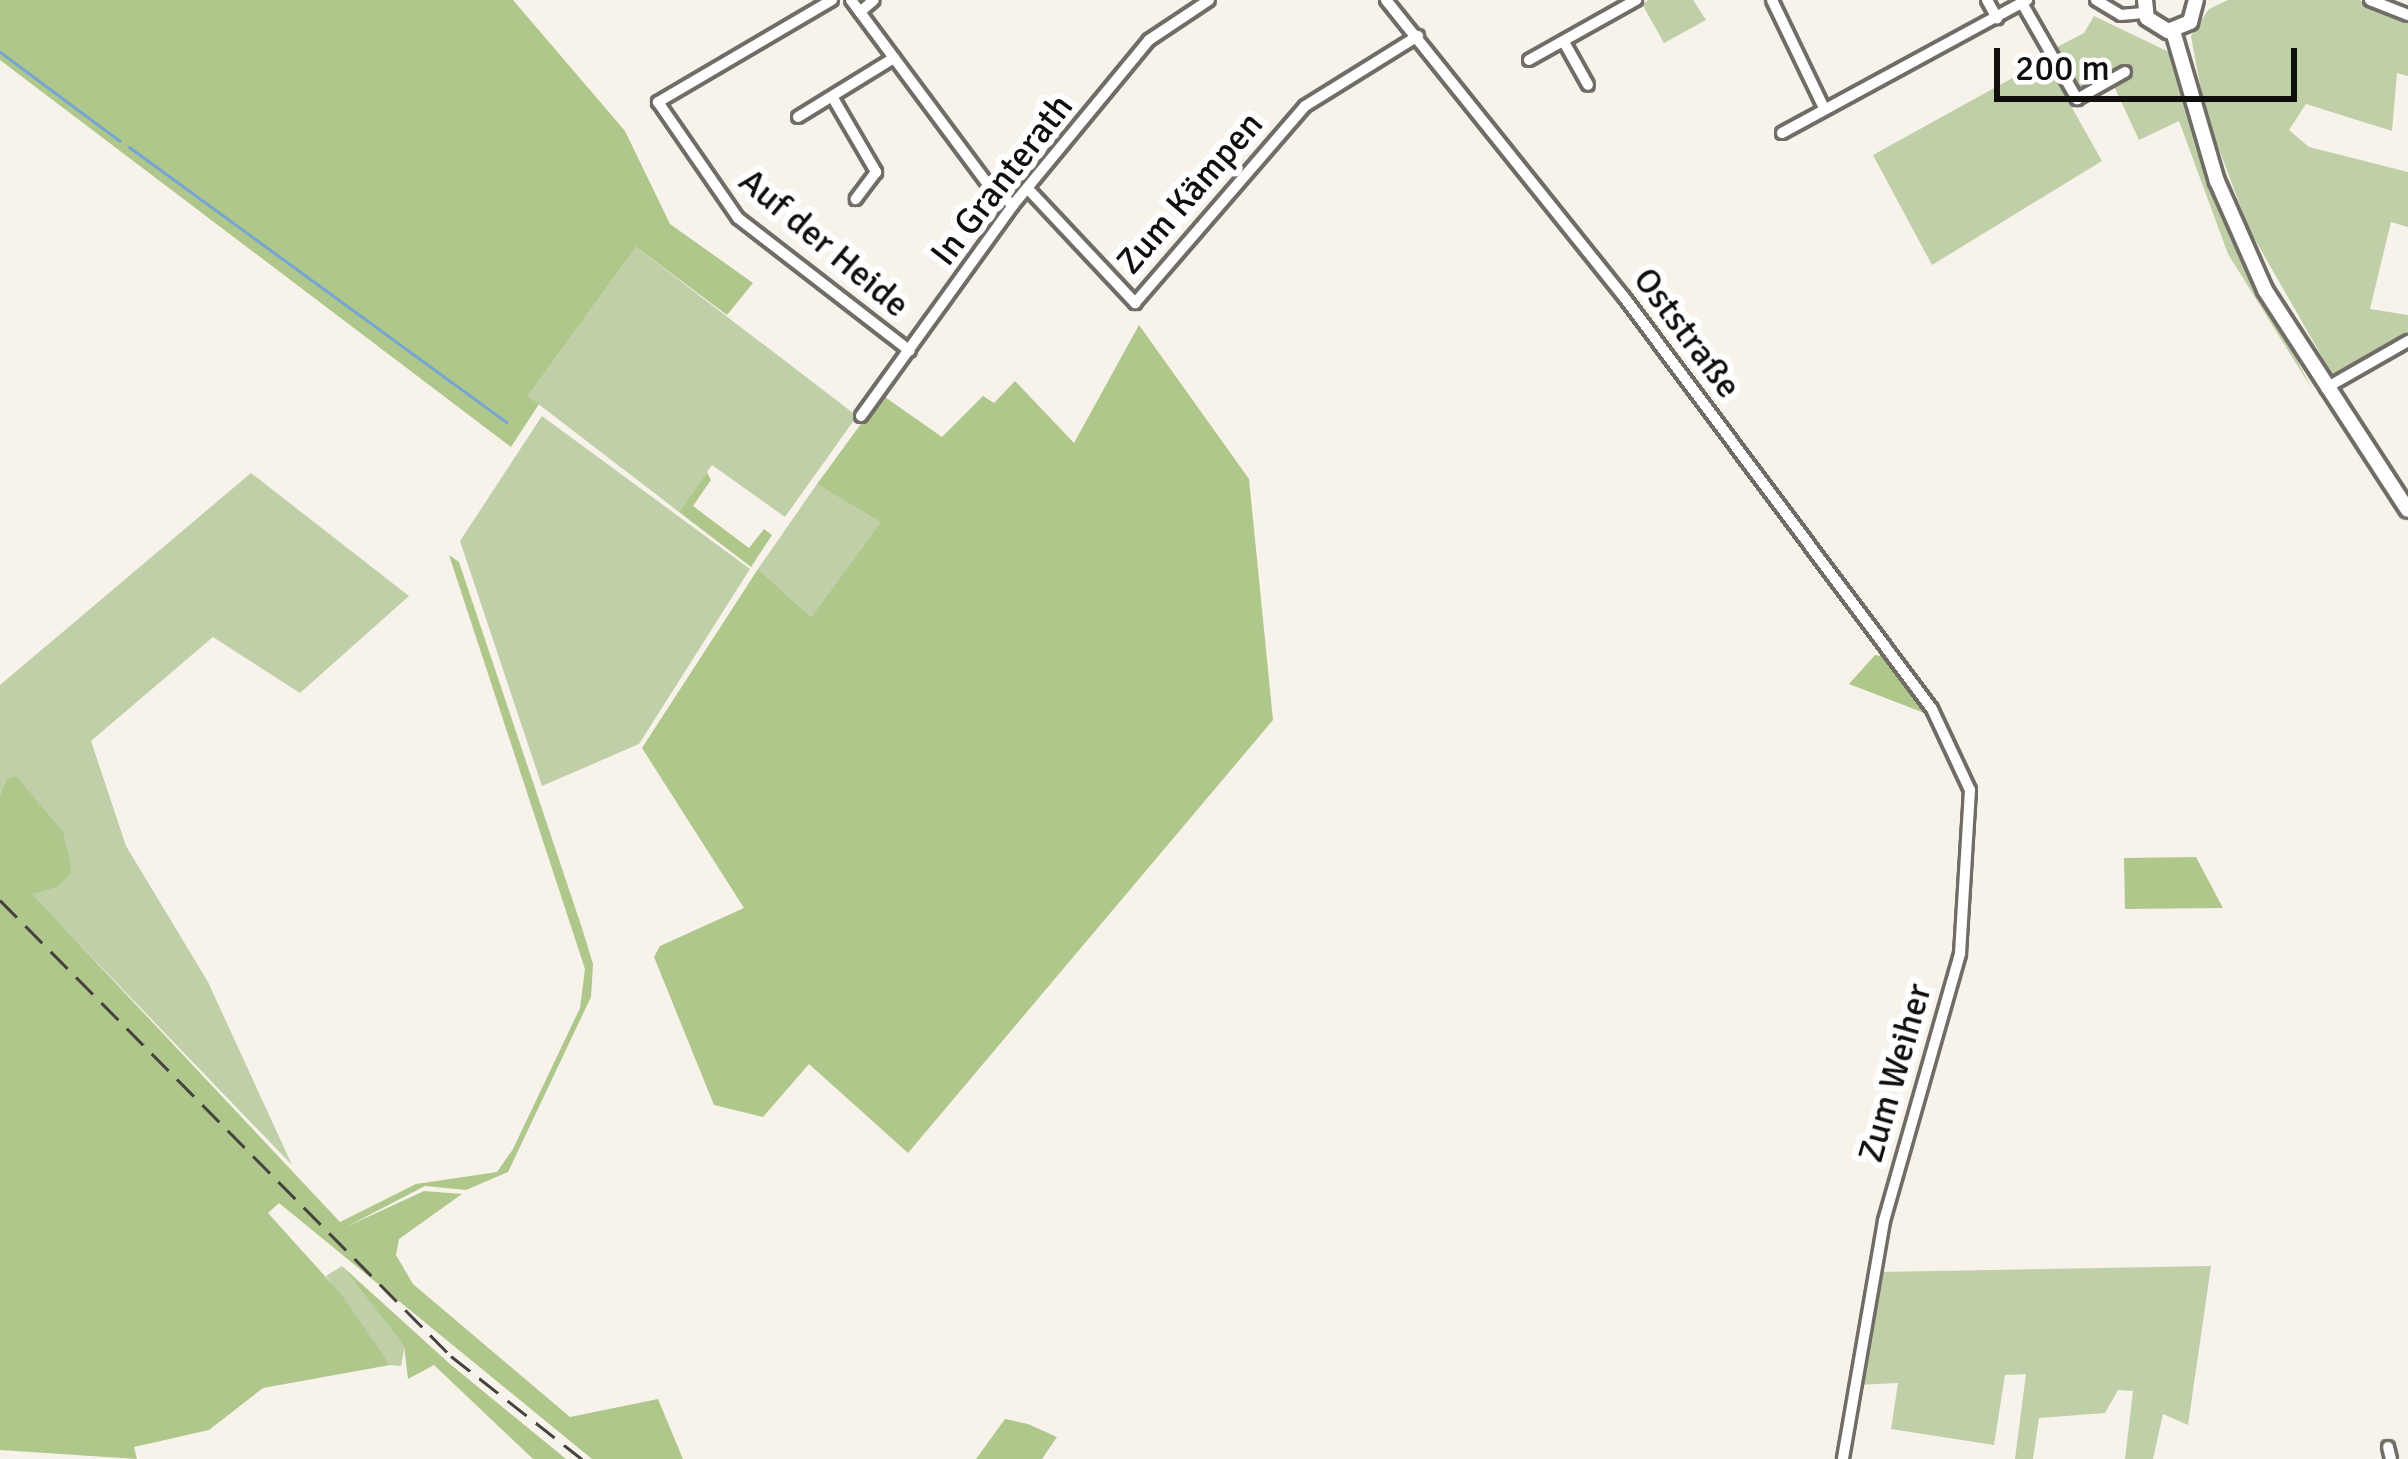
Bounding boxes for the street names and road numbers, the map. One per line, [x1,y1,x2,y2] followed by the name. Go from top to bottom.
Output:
[922,86,1082,274] street label: In Granterath
[1108,103,1272,283] street label: Zum Kämpen
[730,159,918,327] street label: Auf der Heide
[1624,259,1750,407] street label: Oststraße
[1849,979,1941,1167] street label: Zum Weiher

